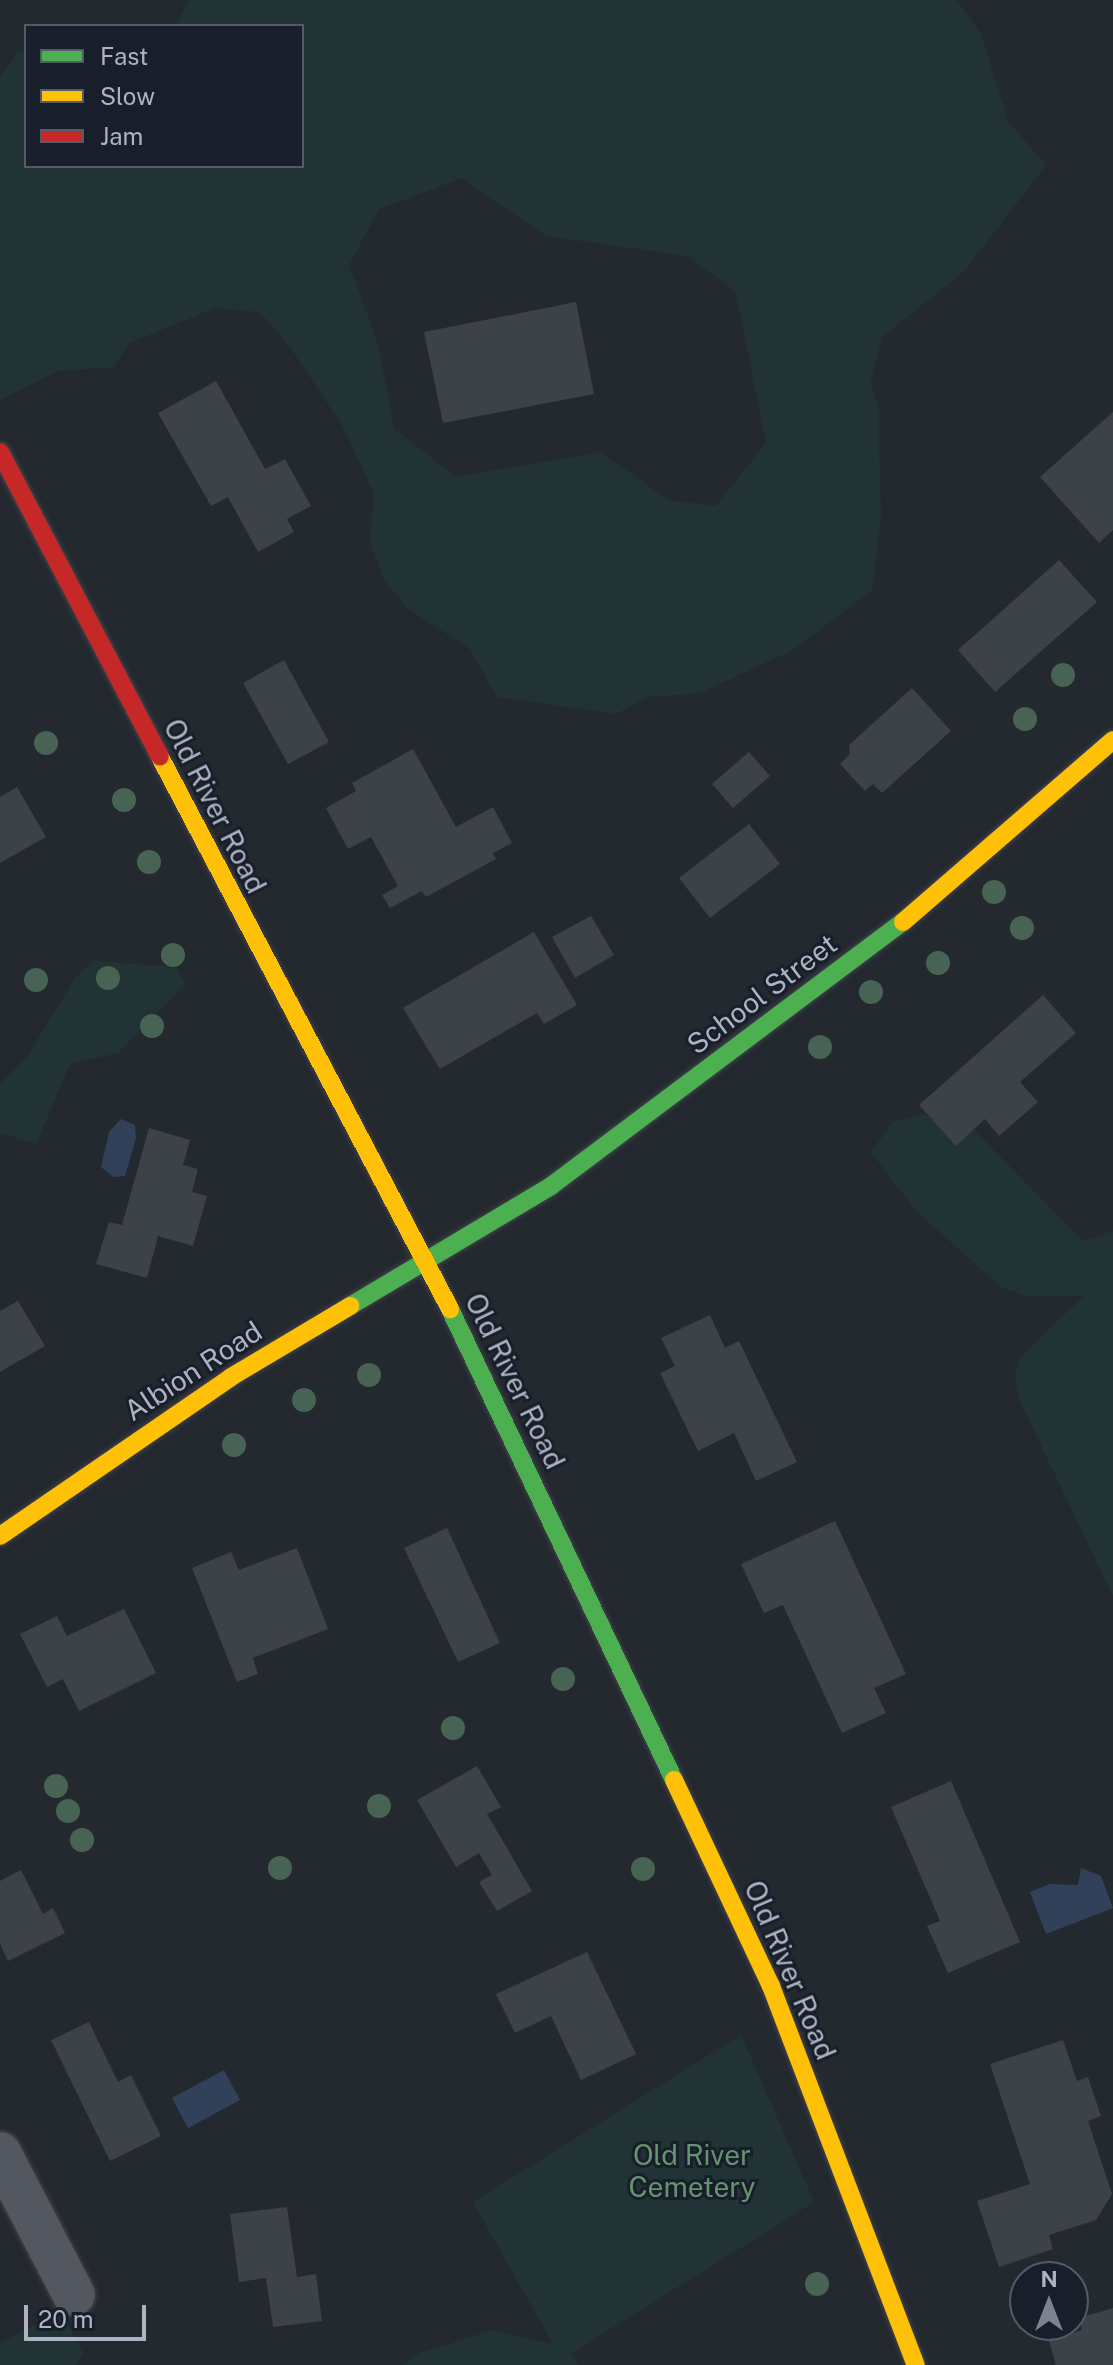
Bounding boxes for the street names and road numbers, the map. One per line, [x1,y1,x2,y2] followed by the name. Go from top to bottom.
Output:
[157,713,273,899] street label: Old River Road
[681,927,843,1061] street label: School Street
[458,1288,572,1474] street label: Old River Road
[118,1314,268,1428] street label: Albion Road
[737,1875,843,2065] street label: Old River Road

